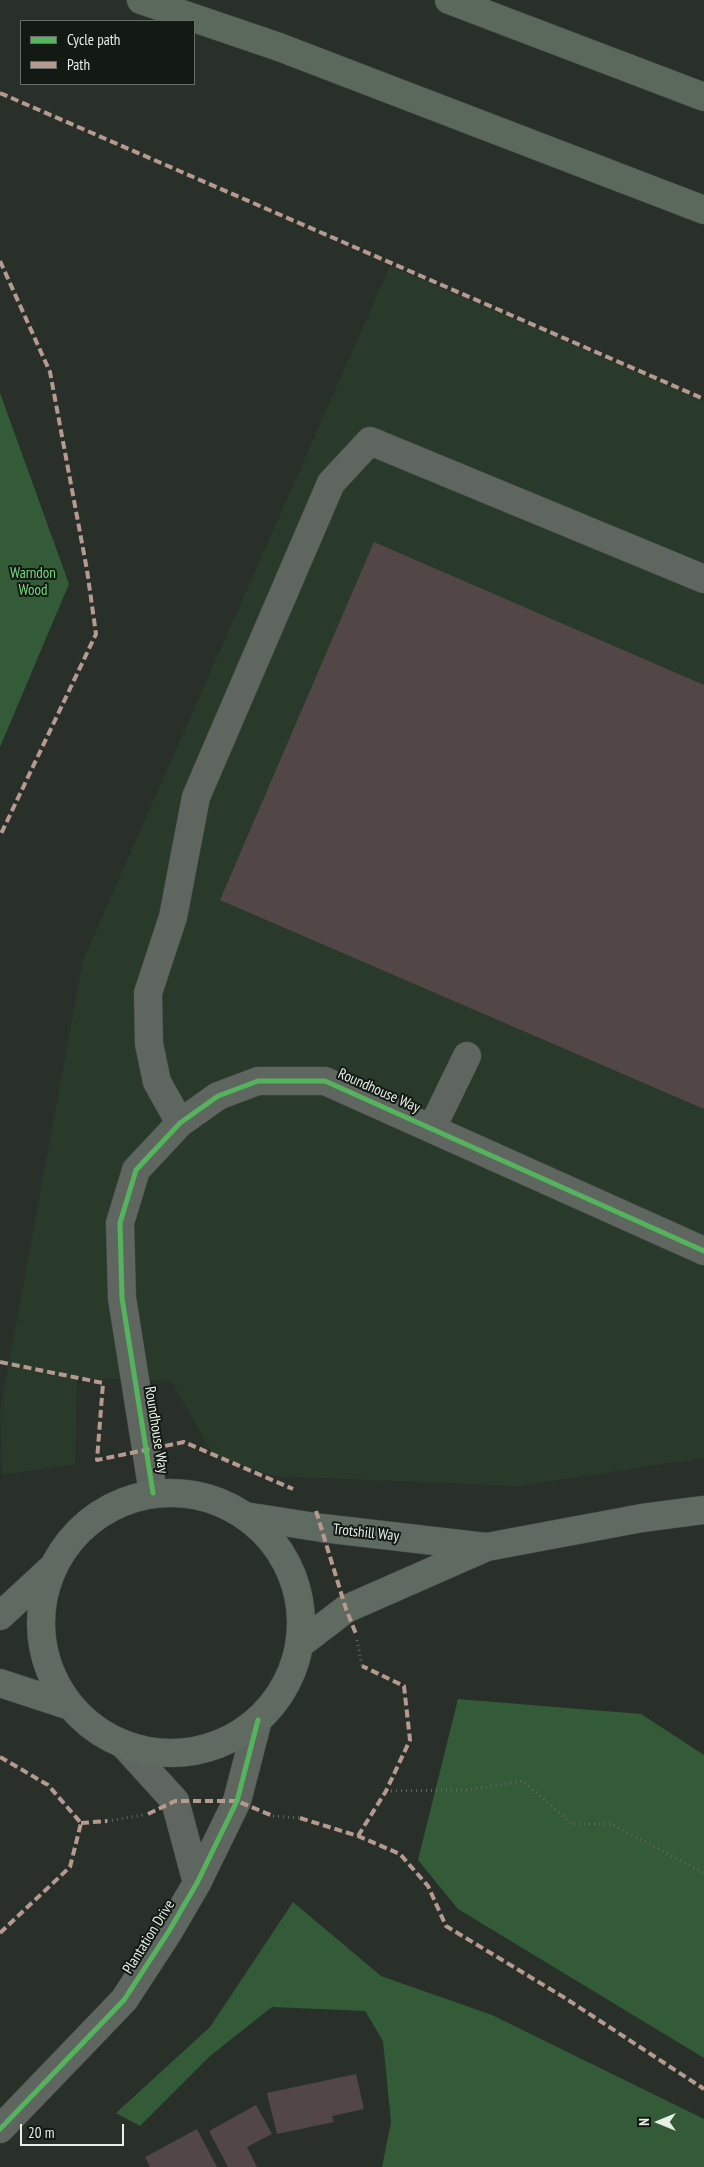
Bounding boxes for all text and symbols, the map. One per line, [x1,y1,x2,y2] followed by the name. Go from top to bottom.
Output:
[20,20,195,85] legend
[67,30,120,49] text: Cycle path
[67,55,90,74] text: Path
[10,565,56,600] park label: Warndon Wood
[335,1065,423,1117] street label: Roundhouse Way
[140,1385,172,1475] street label: Roundhouse Way
[332,1521,400,1545] street label: Trotshill Way
[119,1897,179,1977] street label: Plantation Drive
[634,2097,684,2147] north arrow
[22,2114,126,2146] scale bar
[635,2118,653,2126] text: N
[28,2123,54,2142] text: 20 m

